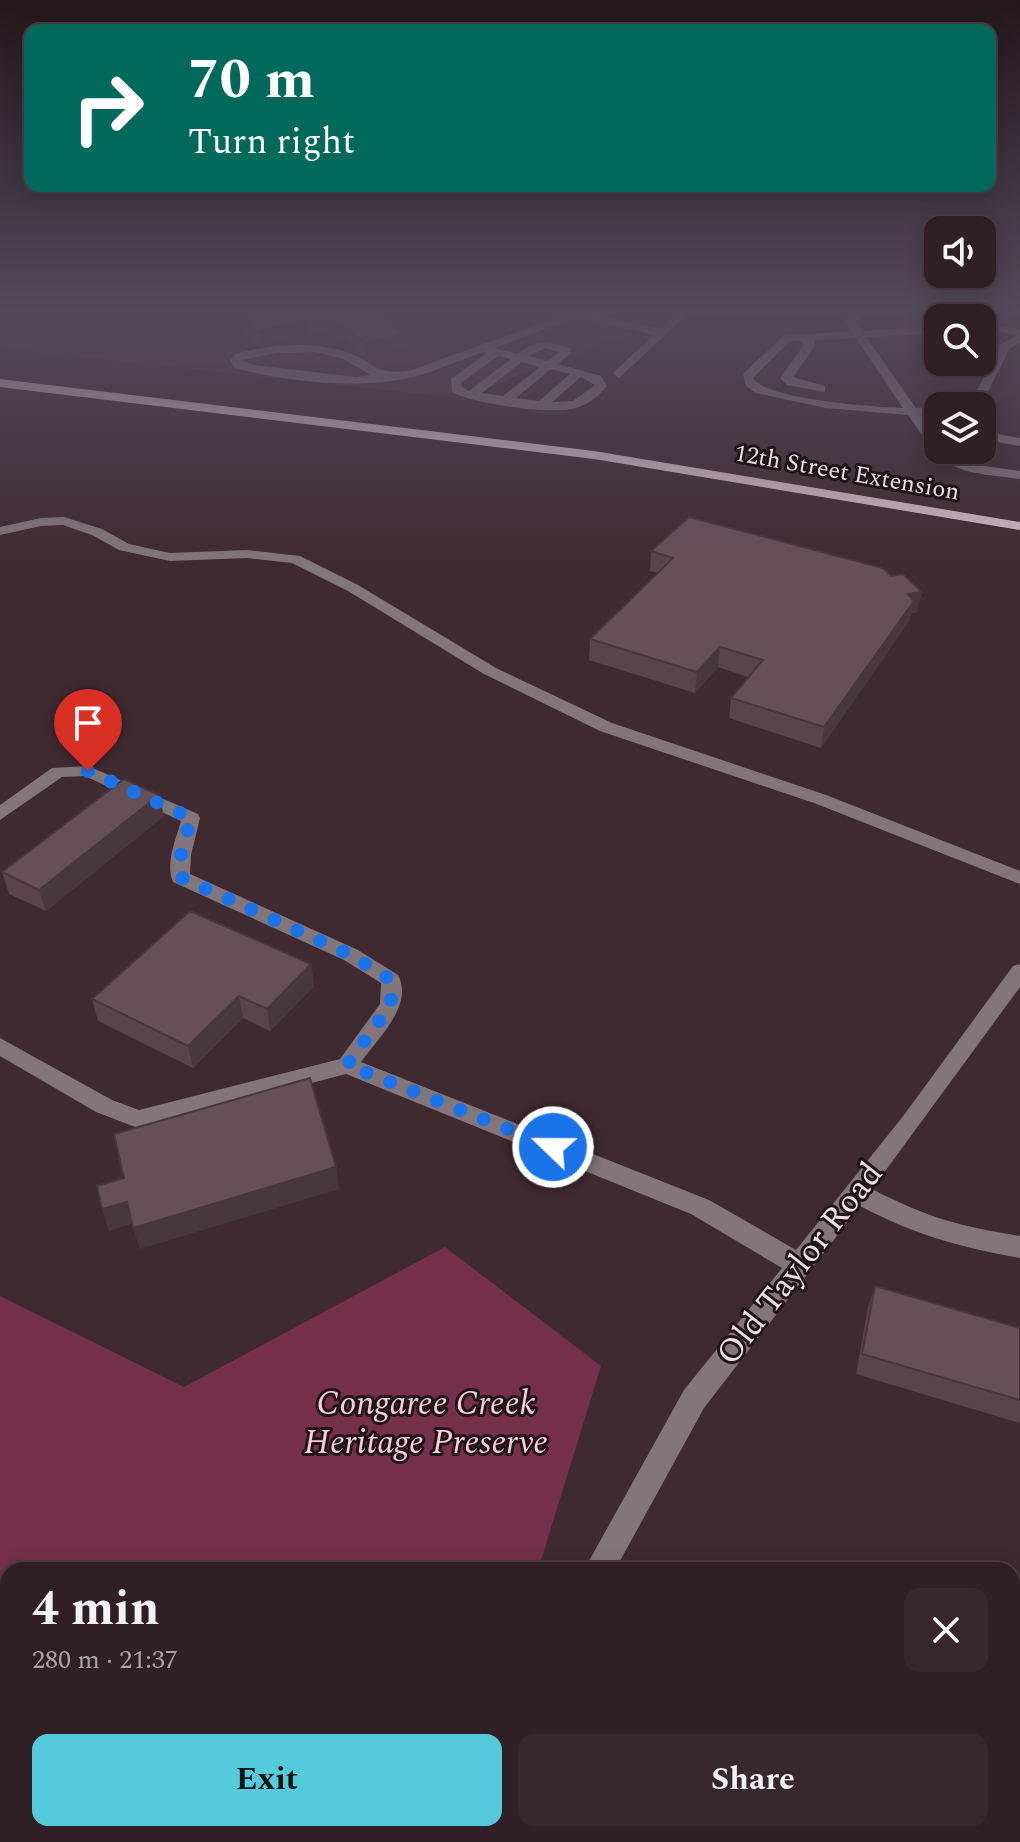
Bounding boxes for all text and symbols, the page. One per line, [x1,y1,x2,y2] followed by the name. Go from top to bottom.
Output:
[188,38,315,123] text: 70 m
[56,56,160,160] icon: right
[188,115,355,170] text: Turn right
[924,216,996,464] map controls
[924,216,996,288] button: sound
[924,304,996,376] button: search
[924,392,996,464] button: layers
[732,435,962,511] street label: 12th Street Extension
[54,689,122,771] pin
[66,701,110,745] icon: arrive
[511,1105,595,1189] position arrow
[704,1151,896,1377] street label: Old Taylor Road
[304,1378,548,1469] park label: Congaree Creek Heritage Preserve
[32,1573,160,1646] text: 4 min
[904,1588,988,1672] button: close
[32,1640,178,1680] text: 280 m · 21:37
[32,1734,502,1826] button: Exit
[518,1734,988,1826] button: Share

